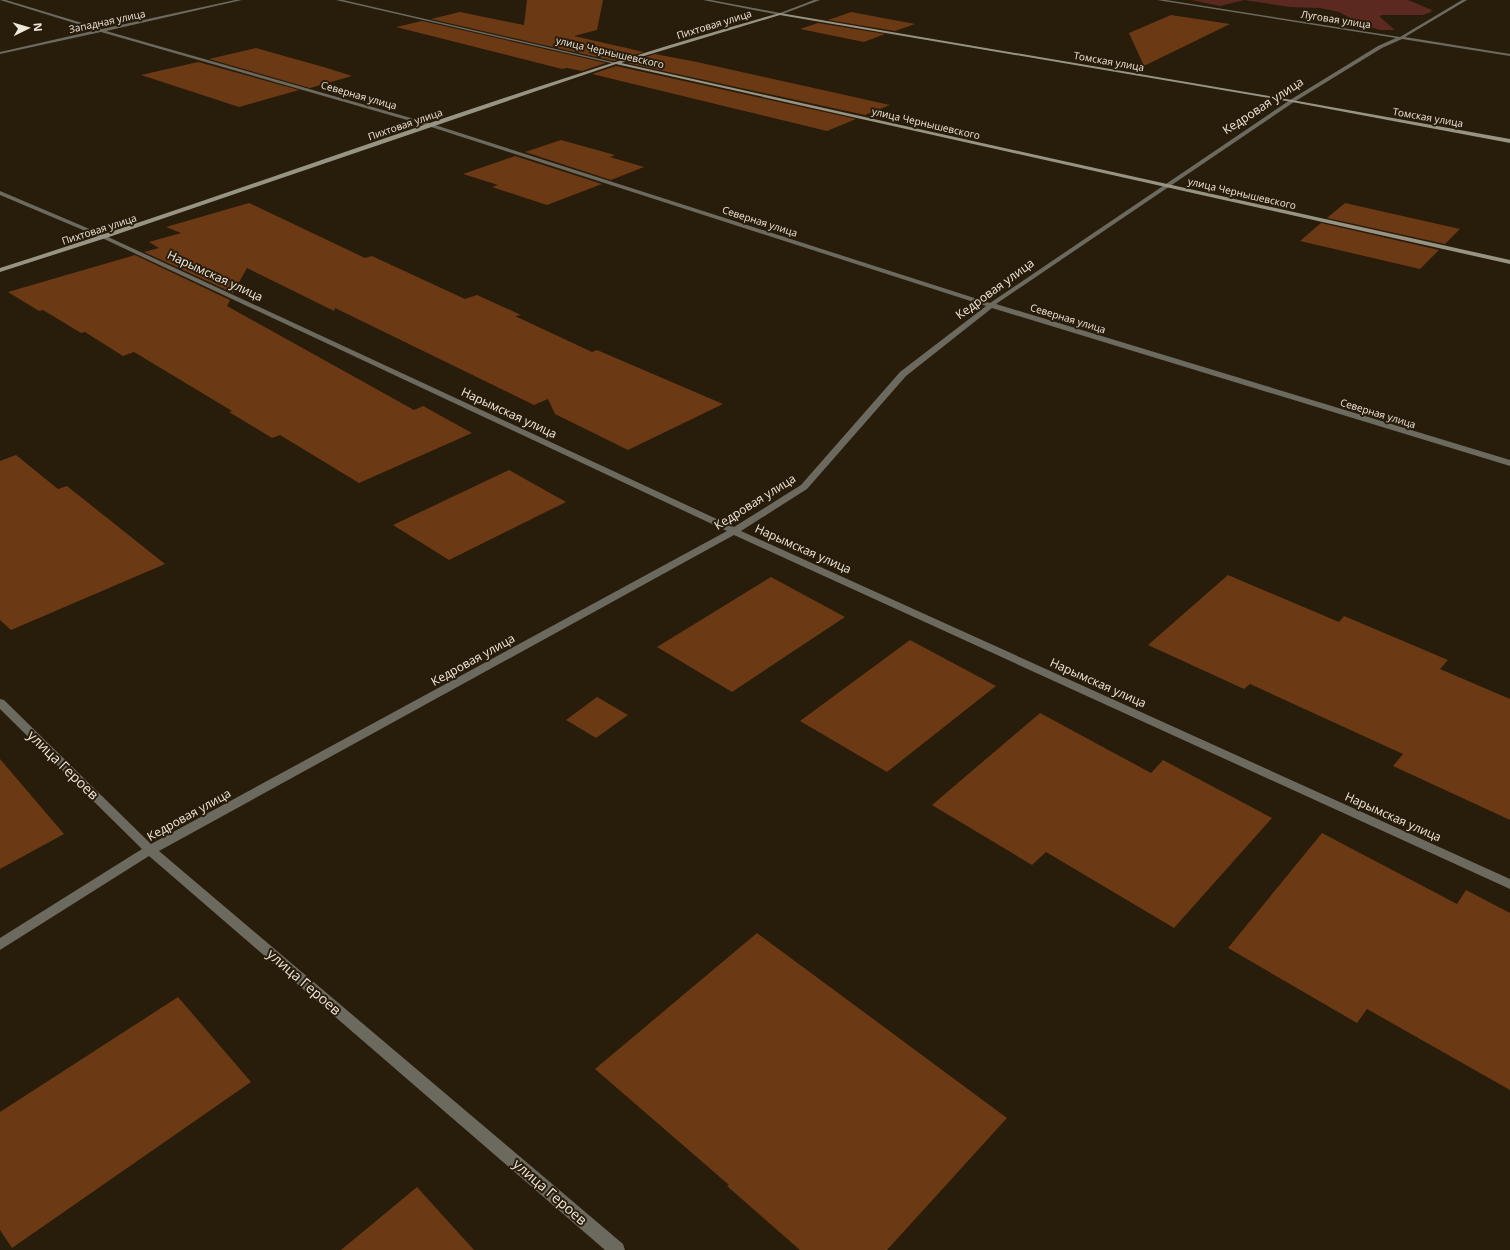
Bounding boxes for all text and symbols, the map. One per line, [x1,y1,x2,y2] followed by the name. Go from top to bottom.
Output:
[67,6,147,36] street label: Западная улица
[675,6,753,42] street label: Пихтовая улица
[1300,7,1372,31] street label: Луговая улица
[8,8,48,48] north arrow
[31,22,46,32] text: N
[554,33,666,71] street label: улица Чернышевского
[1073,48,1145,74] street label: Томская улица
[1219,73,1307,138] street label: Кедровая улица
[319,77,399,113] street label: Северная улица
[870,104,982,142] street label: улица Чернышевского
[1392,104,1464,130] street label: Томская улица
[366,105,444,143] street label: Пихтовая улица
[1186,174,1298,212] street label: улица Чернышевского
[721,202,799,240] street label: Северная улица
[60,210,138,248] street label: Пихтовая улица
[165,246,266,305] street label: Нарымская улица
[952,254,1038,323] street label: Кедровая улица
[1029,300,1107,336] street label: Северная улица
[459,383,560,442] street label: Нарымская улица
[1339,395,1417,431] street label: Северная улица
[711,470,799,534] street label: Кедровая улица
[752,520,854,577] street label: Нарымская улица
[428,629,518,690] street label: Кедровая улица
[1047,654,1149,711] street label: Нарымская улица
[24,726,103,803] street label: улица Героев
[144,784,234,845] street label: Кедровая улица
[1342,788,1444,845] street label: Нарымская улица
[263,944,345,1019] street label: улица Героев
[509,1154,591,1229] street label: улица Героев

